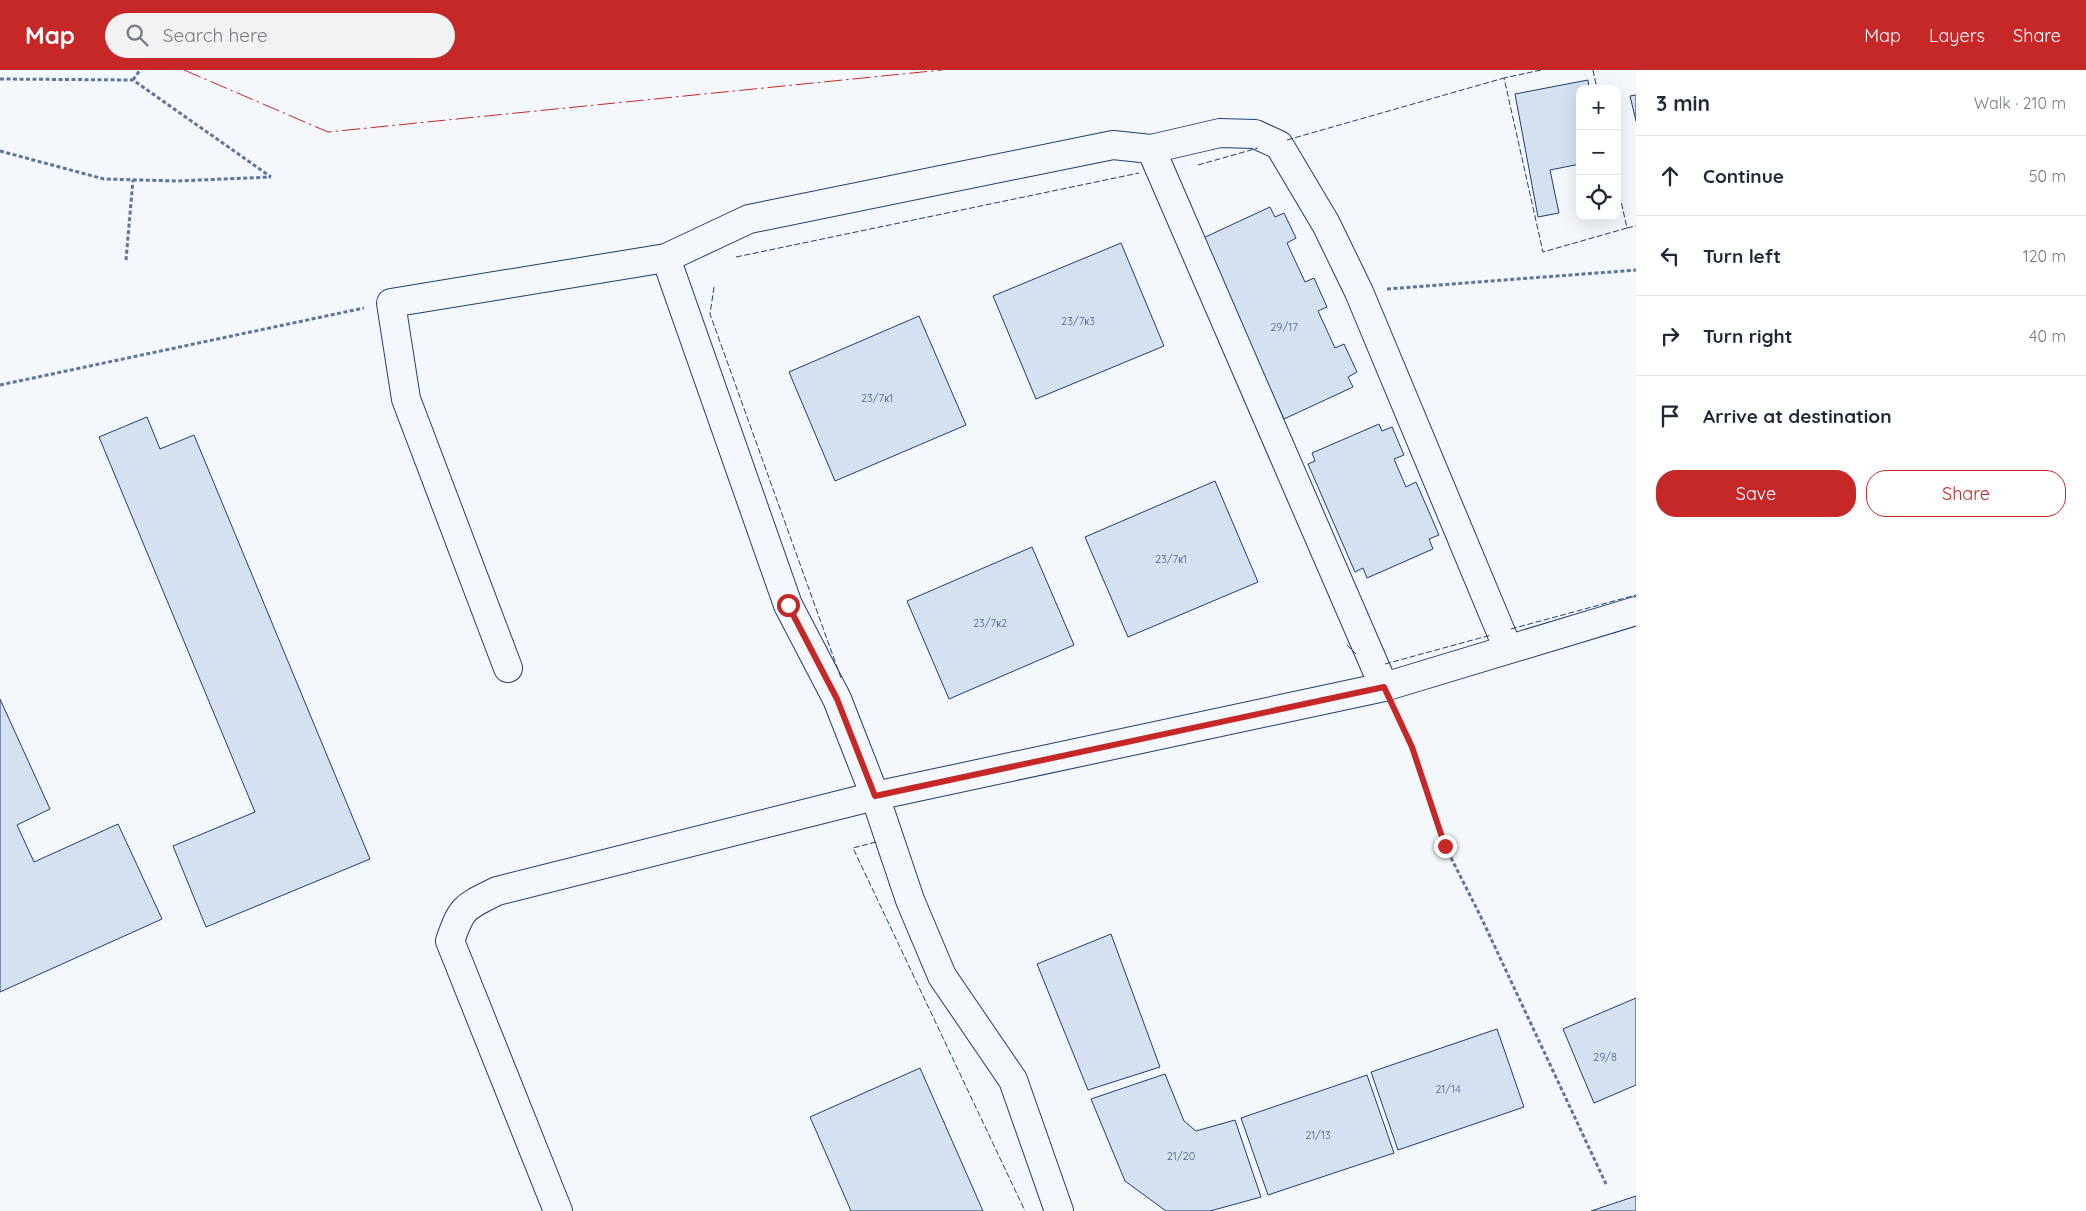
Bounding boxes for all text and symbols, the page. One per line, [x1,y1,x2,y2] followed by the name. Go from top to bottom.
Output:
[105,13,455,58] search box
[25,20,75,50] text: Map
[123,21,151,49] icon: search
[163,23,268,47] text: Search here
[1864,24,1901,47] text: Map
[1929,24,1985,47] text: Layers
[2013,24,2061,47] text: Share
[1576,85,1621,220] map controls
[1576,85,1621,130] button: +
[1656,90,1710,116] text: 3 min
[1974,93,2066,113] text: Walk · 210 m
[1576,130,1621,175] button: −
[1656,162,1684,190] icon: ahead
[1703,164,1784,188] text: Continue
[2029,166,2066,186] text: 50 m
[1576,175,1621,220] button: locate
[1656,242,1684,270] icon: left
[1703,244,1781,268] text: Turn left
[2023,246,2066,266] text: 120 m
[1061,314,1095,328] house number: 23/7к3
[1270,320,1298,334] house number: 29/17
[1656,322,1684,350] icon: right
[1703,324,1792,348] text: Turn right
[2029,326,2066,346] text: 40 m
[861,391,893,405] house number: 23/7к1
[1656,402,1684,430] icon: arrive
[1703,404,1892,428] text: Arrive at destination
[1656,470,1856,517] button: Save
[1866,470,2066,517] button: Share
[1155,552,1187,566] house number: 23/7к1
[777,594,800,617] route start
[973,616,1007,630] house number: 23/7к2
[1434,835,1457,858] route end
[1593,1050,1617,1064] house number: 29/8
[1435,1082,1461,1096] house number: 21/14
[1305,1128,1331,1142] house number: 21/13
[1167,1149,1195,1163] house number: 21/20

